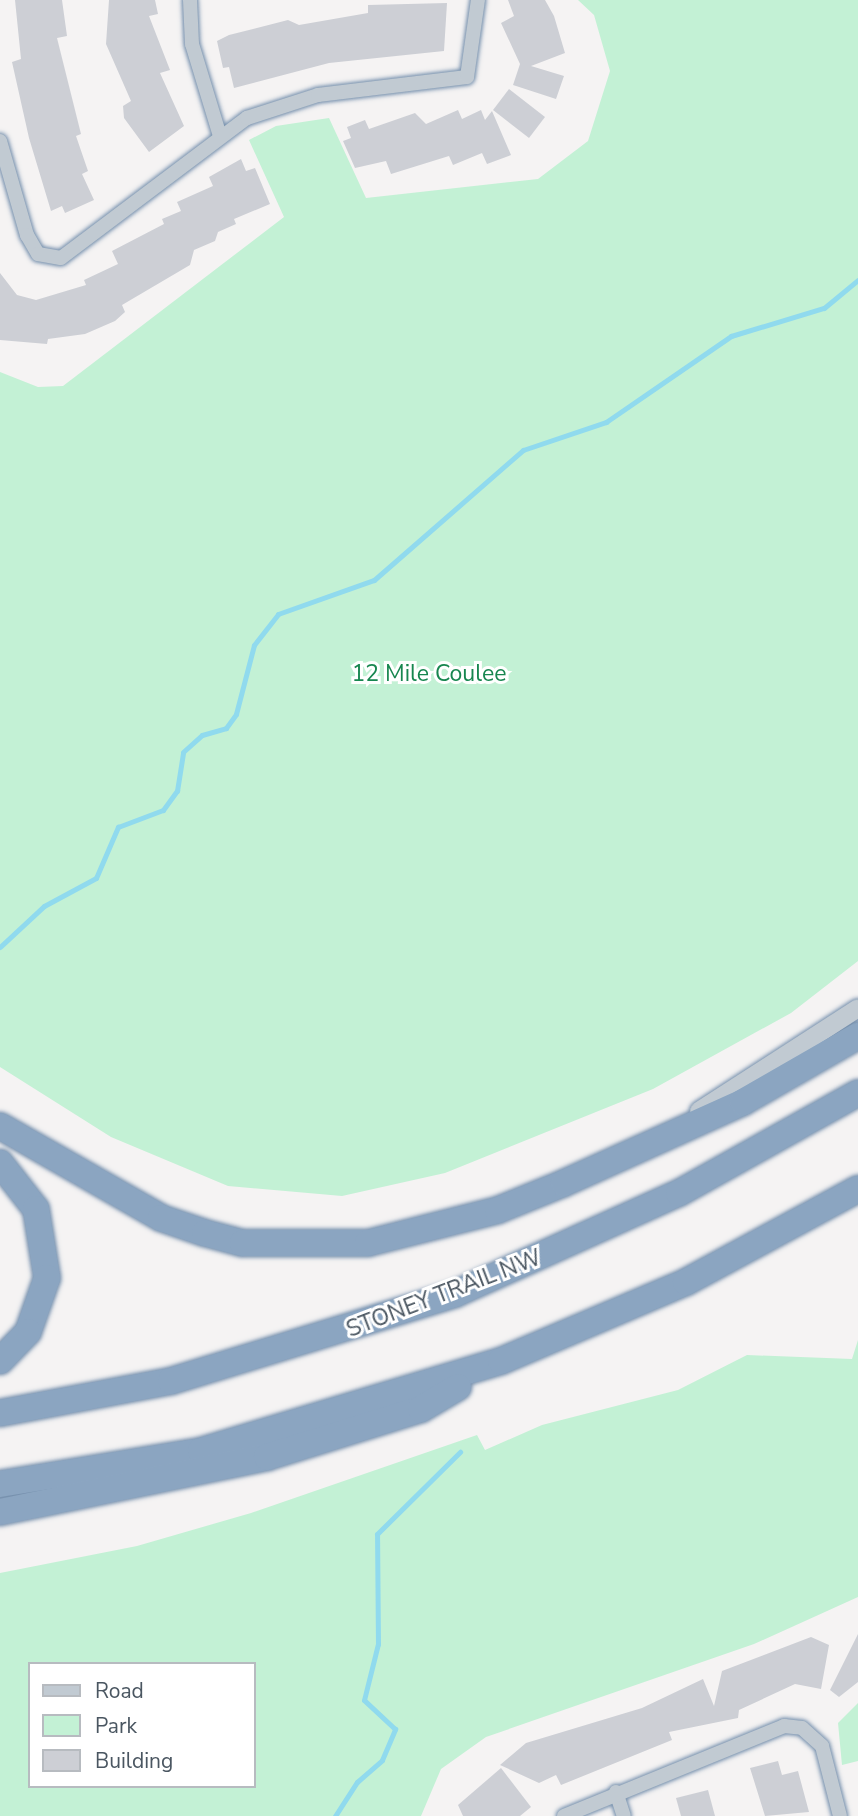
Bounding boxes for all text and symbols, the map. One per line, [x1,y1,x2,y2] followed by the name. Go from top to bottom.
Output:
[352,660,506,688] park label: 12 Mile Coulee
[343,1244,545,1344] street label: STONEY TRAIL NW
[28,1662,256,1788] legend
[95,1677,144,1705] text: Road
[95,1712,137,1740] text: Park
[95,1747,173,1775] text: Building

